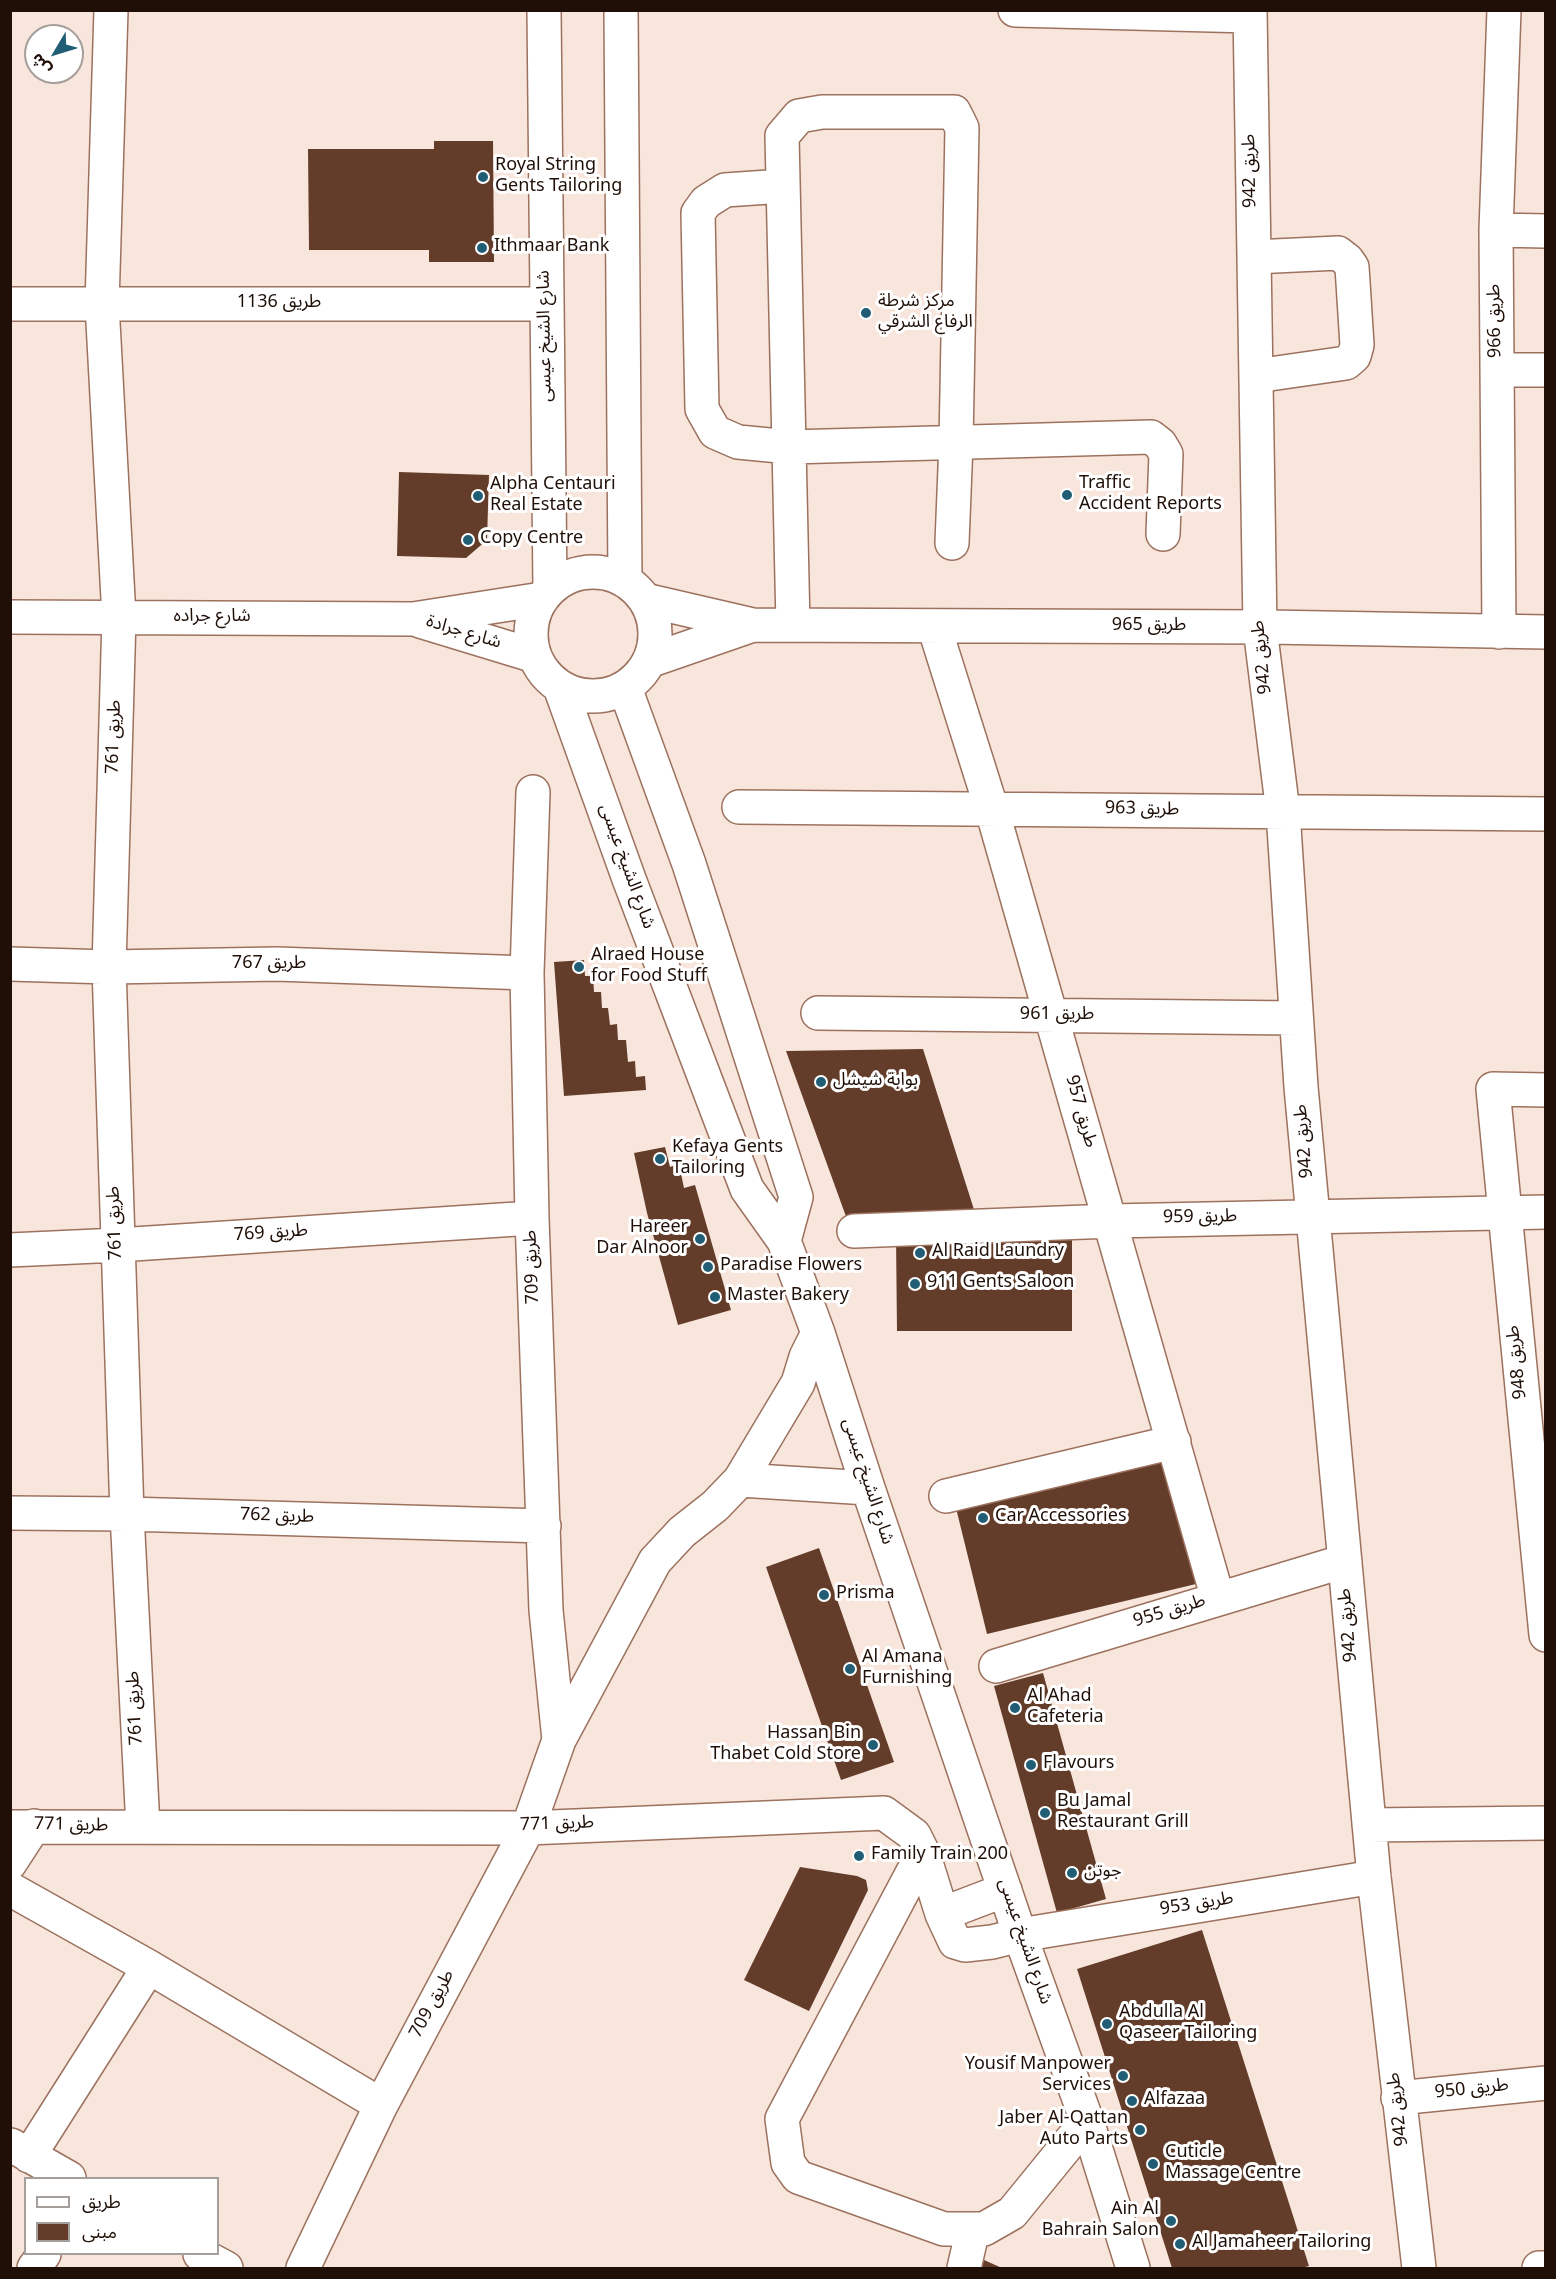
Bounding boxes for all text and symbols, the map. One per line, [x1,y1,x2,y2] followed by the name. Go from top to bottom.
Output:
[24,24,84,84] north arrow
[21,45,62,83] text: ش
[1241,134,1263,208] street label: طريق 942
[495,156,622,198] place label: Royal String Gents Tailoring
[476,170,490,184] marker: Royal String Gents Tailoring
[494,237,609,259] place label: Ithmaar Bank
[475,241,489,255] marker: Ithmaar Bank
[535,270,559,402] street label: شارع الشيخ عيسى
[1486,284,1508,358] street label: طريق 966
[878,292,973,334] place label: مركز شرطة الرفاع الشرقي
[237,293,321,315] street label: طريق 1136
[859,306,873,320] marker: مركز شرطة الرفاع الشرقي
[1079,474,1222,516] place label: Traffic Accident Reports
[490,475,616,518] place label: Alpha Centauri Real Estate
[1060,488,1074,502] marker: Traffic Accident Reports
[471,489,485,503] marker: Alpha Centauri Real Estate
[480,529,583,551] place label: Copy Centre
[461,533,475,547] marker: Copy Centre
[173,607,251,629] street label: شارع جراده
[423,612,503,656] street label: شارع جرادة
[1112,616,1186,638] street label: طريق 965
[1249,619,1279,695] street label: طريق 942
[104,700,128,774] street label: طريق 761
[1105,800,1179,822] street label: طريق 963
[592,802,658,932] street label: شارع الشيخ عيسى
[591,946,707,988] place label: Alraed House for Food Stuff
[232,954,306,976] street label: طريق 767
[572,960,586,974] marker: Alraed House for Food Stuff
[1020,1005,1094,1027] street label: طريق 961
[833,1071,918,1093] place label: بوابة شيشل
[1058,1073,1100,1151] street label: طريق 957
[814,1075,828,1089] marker: بوابة شيشل
[1292,1103,1320,1179] street label: طريق 942
[672,1138,783,1180] place label: Kefaya Gents Tailoring
[653,1152,667,1166] marker: Kefaya Gents Tailoring
[105,1186,129,1260] street label: طريق 761
[1163,1208,1237,1230] street label: طريق 959
[596,1218,688,1260] place label: Hareer Dar Alnoor
[233,1222,309,1248] street label: طريق 769
[522,1230,546,1304] street label: طريق 709
[693,1232,707,1246] marker: Hareer Dar Alnoor
[932,1242,1064,1264] place label: Al Raid Laundry
[913,1246,927,1260] marker: Al Raid Laundry
[720,1256,862,1278] place label: Paradise Flowers
[701,1260,715,1274] marker: Paradise Flowers
[927,1273,1074,1295] place label: 911 Gents Saloon
[908,1277,922,1291] marker: 911 Gents Saloon
[727,1286,849,1308] place label: Master Bakery
[708,1290,722,1304] marker: Master Bakery
[1504,1324,1534,1400] street label: طريق 948
[835,1416,897,1548] street label: شارع الشيخ عيسى
[240,1506,314,1530] street label: طريق 762
[995,1507,1127,1529] place label: Car Accessories
[976,1511,990,1525] marker: Car Accessories
[836,1584,895,1606] place label: Prisma
[1336,1587,1364,1663] street label: طريق 942
[817,1588,831,1602] marker: Prisma
[1131,1592,1209,1634] street label: طريق 955
[862,1648,952,1690] place label: Al Amana Furnishing
[843,1662,857,1676] marker: Al Amana Furnishing
[124,1670,150,1746] street label: طريق 761
[1027,1687,1104,1730] place label: Al Ahad Cafeteria
[1008,1701,1022,1715] marker: Al Ahad Cafeteria
[710,1724,861,1766] place label: Hassan Bin Thabet Cold Store
[866,1738,880,1752] marker: Hassan Bin Thabet Cold Store
[1043,1754,1114,1776] place label: Flavours
[1024,1758,1038,1772] marker: Flavours
[1057,1792,1189,1834] place label: Bu Jamal Restaurant Grill
[1038,1806,1052,1820] marker: Bu Jamal Restaurant Grill
[520,1814,594,1838] street label: طريق 771
[34,1816,108,1838] street label: طريق 771
[871,1845,1008,1867] place label: Family Train 200
[852,1849,866,1863] marker: Family Train 200
[1084,1862,1122,1884] place label: جوتن
[1065,1866,1079,1880] marker: جوتن
[991,1876,1055,2008] street label: شارع الشيخ عيسى
[1159,1890,1235,1922] street label: طريق 953
[407,1967,461,2043] street label: طريق 709
[1119,2003,1257,2046] place label: Abdulla Al Qaseer Tailoring
[1100,2017,1114,2031] marker: Abdulla Al Qaseer Tailoring
[965,2055,1111,2098] place label: Yousif Manpower Services
[1116,2069,1130,2083] marker: Yousif Manpower Services
[1385,2071,1415,2147] street label: طريق 942
[1434,2076,1510,2106] street label: طريق 950
[1144,2090,1205,2112] place label: Alfazaa
[1125,2094,1139,2108] marker: Alfazaa
[999,2109,1128,2152] place label: Jaber Al-Qattan Auto Parts
[1133,2123,1147,2137] marker: Jaber Al-Qattan Auto Parts
[1165,2143,1301,2186] place label: Cuticle Massage Centre
[1146,2157,1160,2171] marker: Cuticle Massage Centre
[24,2177,219,2255] legend
[82,2183,121,2221] text: طريق
[1042,2200,1159,2242] place label: Ain Al Bahrain Salon
[82,2213,117,2251] text: مبنى
[1164,2214,1178,2228] marker: Ain Al Bahrain Salon
[1192,2233,1371,2255] place label: Al Jamaheer Tailoring
[1173,2237,1187,2251] marker: Al Jamaheer Tailoring

